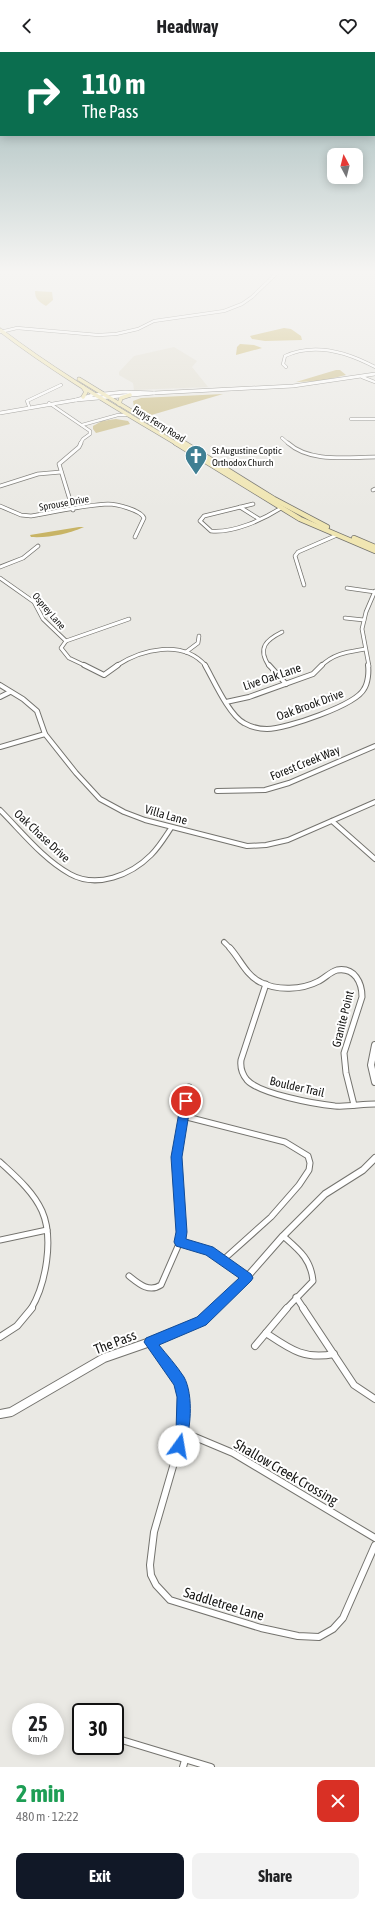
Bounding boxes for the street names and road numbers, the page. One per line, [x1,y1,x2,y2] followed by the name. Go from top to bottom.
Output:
[131,404,187,445] street label: Furys Ferry Road
[38,493,90,513] street label: Sprouse Drive
[30,590,68,632] street label: Osprey Lane
[241,661,303,693] street label: Live Oak Lane
[275,686,345,724] street label: Oak Brook Drive
[268,743,342,783] street label: Forest Creek Way
[143,802,189,828] street label: Villa Lane
[11,807,73,865] street label: Oak Chase Drive
[329,989,357,1049] street label: Granite Point
[268,1074,327,1100] street label: Boulder Trail
[92,1327,138,1357] street label: The Pass
[231,1436,341,1508] street label: Shallow Creek Crossing
[182,1584,266,1624] street label: Saddletree Lane

